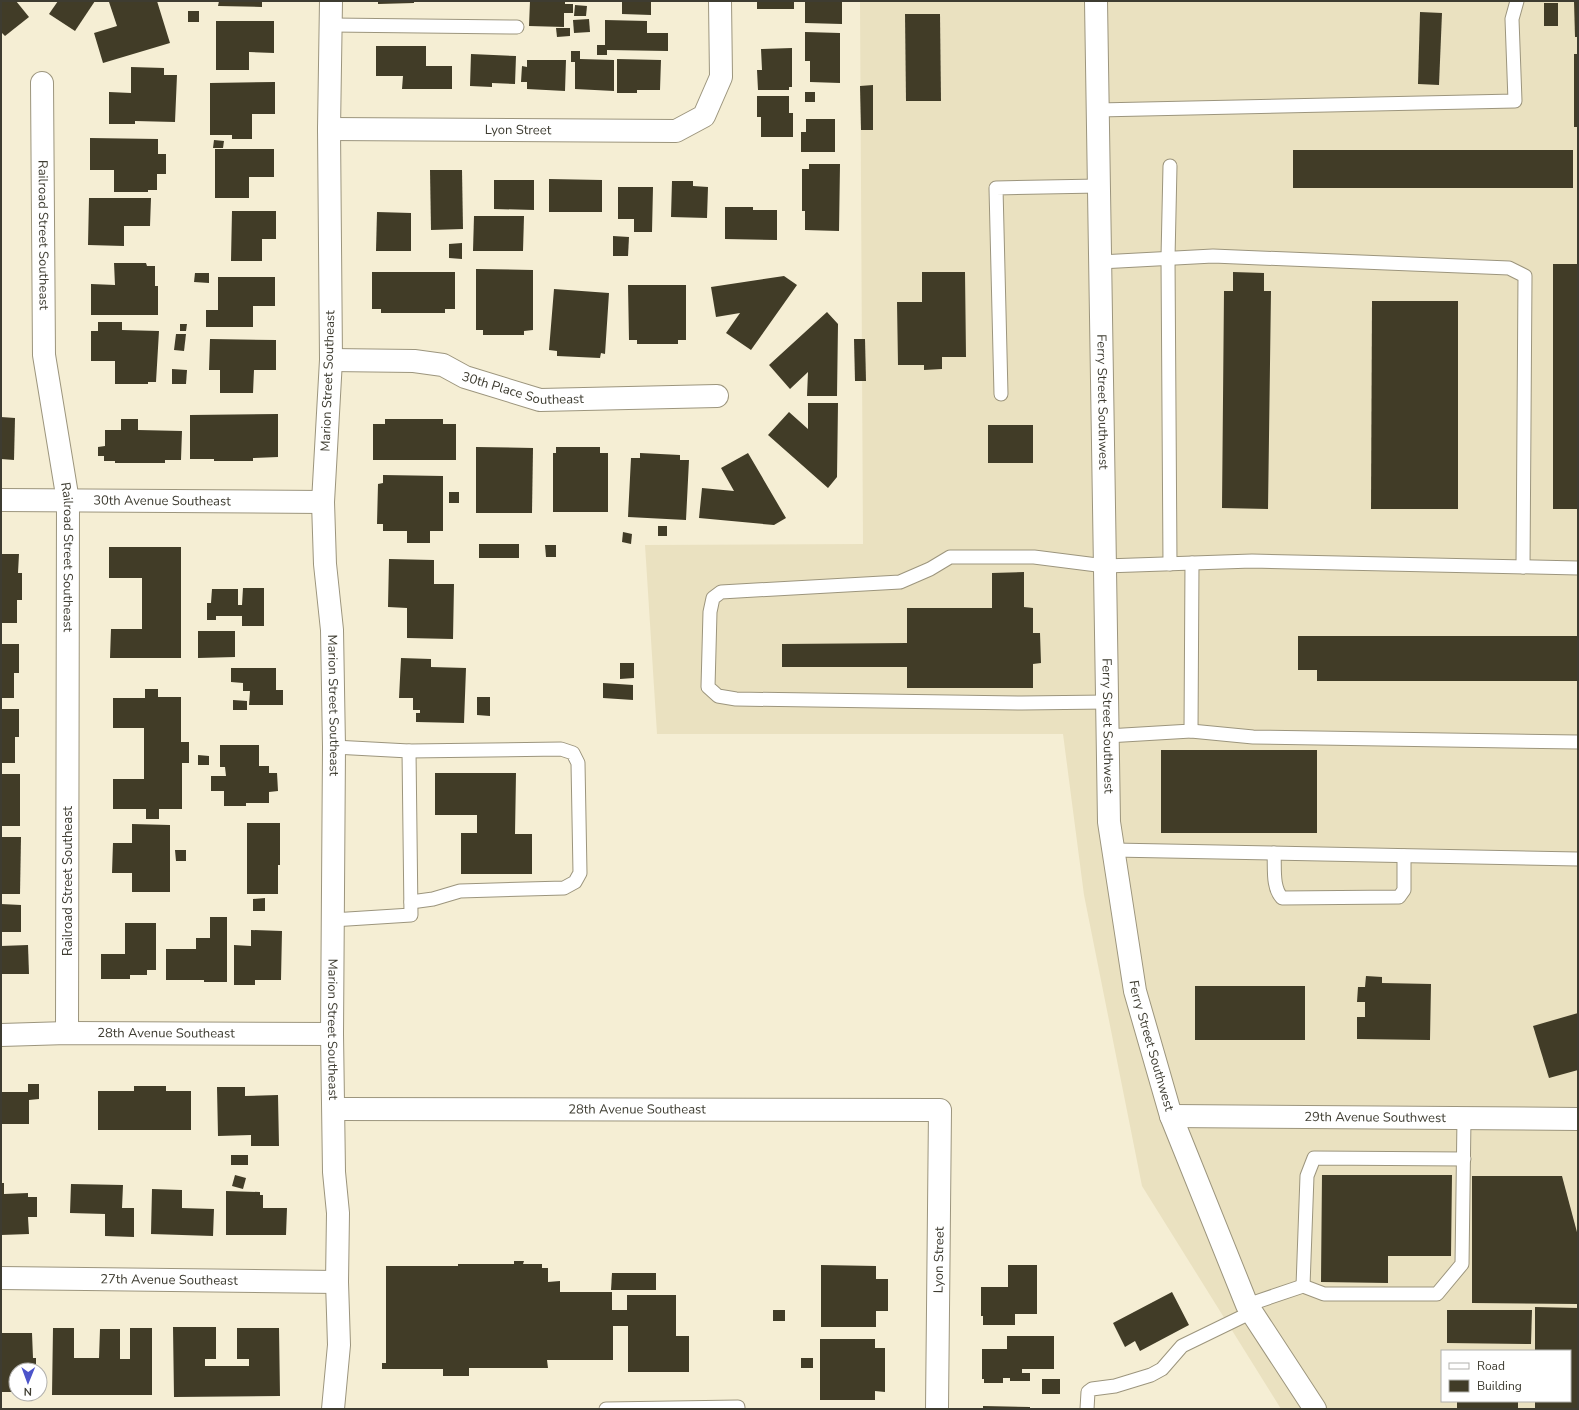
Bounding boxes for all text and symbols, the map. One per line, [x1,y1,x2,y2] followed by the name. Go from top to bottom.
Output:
[485,121,552,139] street label: Lyon Street
[34,160,53,311] street label: Railroad Street Southeast
[317,310,339,452] street label: Marion Street Southeast
[1092,334,1112,470] street label: Ferry Street Southwest
[460,368,584,409] street label: 30th Place Southeast
[56,481,77,633] street label: Railroad Street Southeast
[93,492,231,510] street label: 30th Avenue Southeast
[323,634,343,777] street label: Marion Street Southeast
[1097,658,1118,794] street label: Ferry Street Southwest
[59,806,77,956] street label: Railroad Street Southeast
[323,958,342,1101] street label: Marion Street Southeast
[1124,979,1178,1114] street label: Ferry Street Southwest
[97,1024,235,1043] street label: 28th Avenue Southeast
[568,1100,706,1119] street label: 28th Avenue Southeast
[1304,1108,1446,1127] street label: 29th Avenue Southwest
[929,1226,949,1293] street label: Lyon Street
[100,1270,238,1290] street label: 27th Avenue Southeast
[1441,1350,1571,1402] legend
[1477,1358,1505,1374] text: Road
[8,1362,48,1402] north arrow
[1477,1378,1522,1394] text: Building
[24,1384,32,1399] text: N

